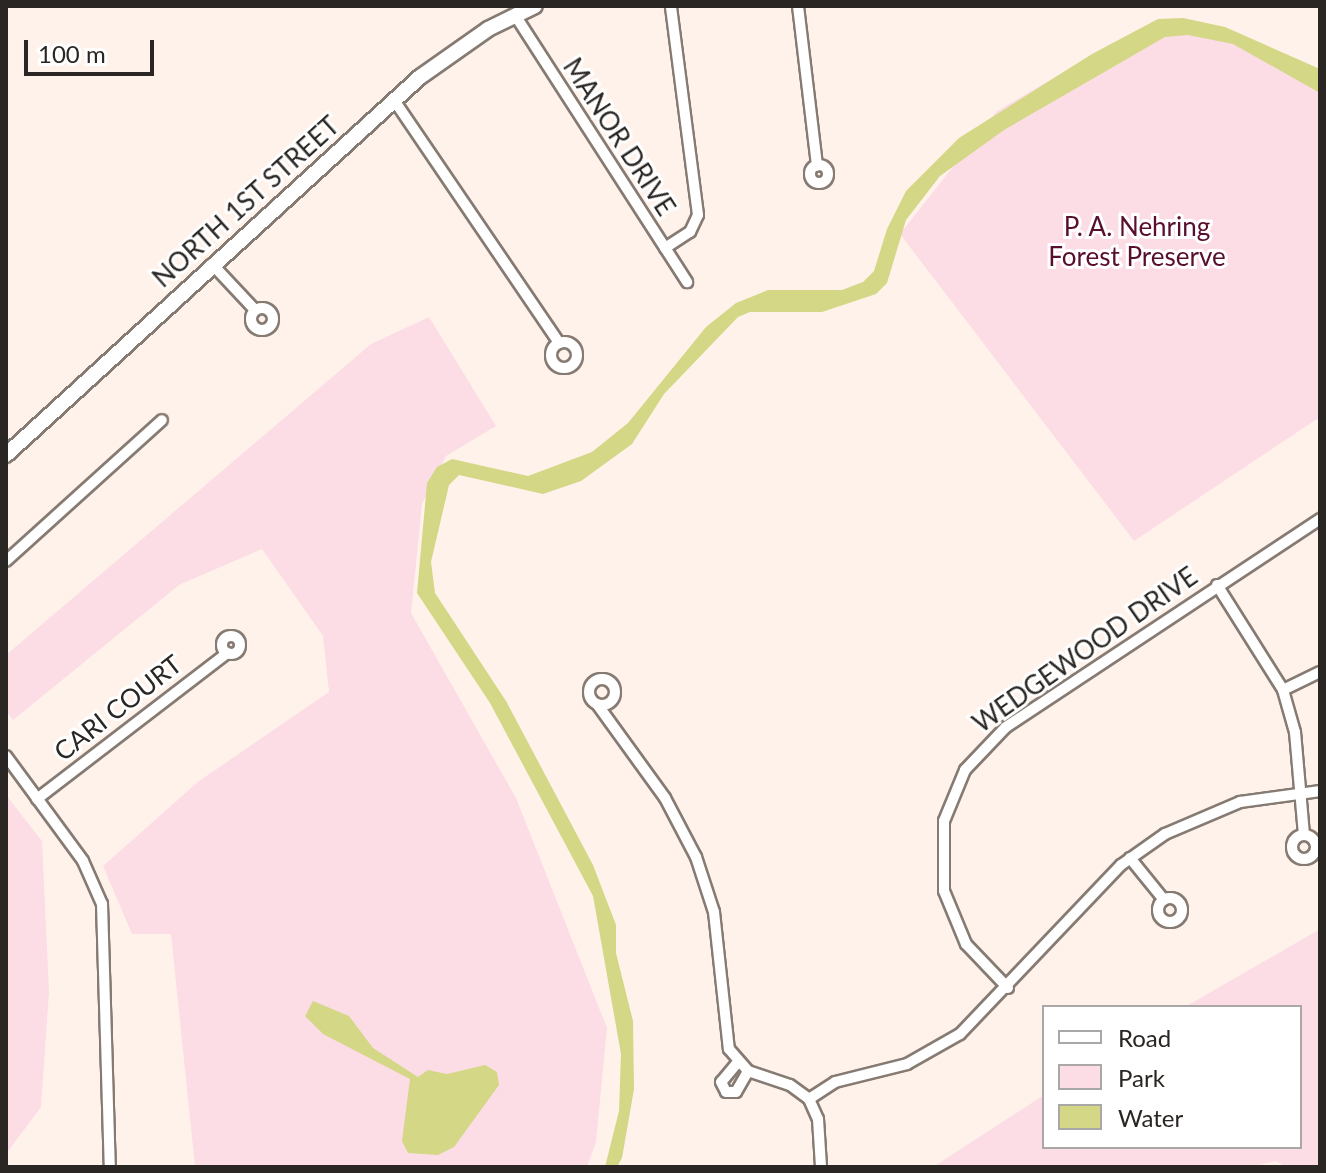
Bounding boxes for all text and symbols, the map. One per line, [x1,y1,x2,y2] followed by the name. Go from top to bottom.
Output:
[28,24,158,74] scale bar
[38,39,106,68] text: 100 m
[557,52,681,222] street label: MANOR DRIVE
[146,110,346,294] street label: NORTH 1ST STREET
[1048,211,1226,272] park label: P. A. Nehring Forest Preserve
[967,561,1203,739] street label: WEDGEWOOD DRIVE
[48,649,188,767] street label: CARI COURT
[1042,1005,1302,1149] legend
[1118,1023,1171,1052] text: Road
[1118,1063,1165,1092] text: Park
[1118,1103,1183,1132] text: Water

